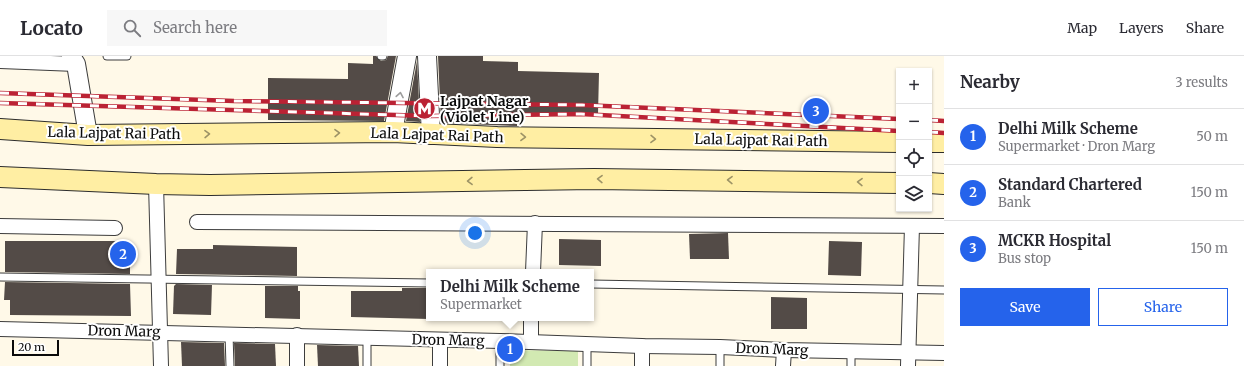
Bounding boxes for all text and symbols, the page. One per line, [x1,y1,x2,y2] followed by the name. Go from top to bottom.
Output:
[107,10,387,46] search box
[20,16,83,40] text: Locato
[121,17,143,39] icon: search
[153,18,237,37] text: Search here
[1067,19,1097,37] text: Map
[1119,19,1164,37] text: Layers
[1186,19,1224,37] text: Share
[896,68,932,212] map controls
[896,68,932,104] button: +
[960,71,1020,93] text: Nearby
[1175,74,1228,91] text: 3 results
[395,92,404,98] one-way arrow
[440,92,529,126] place label: Lajpat Nagar (Violet Line)
[411,96,437,122] metro station icon: Lajpat Nagar (Violet Line)
[803,96,829,126] pin: 3
[896,104,932,140] button: −
[998,119,1138,138] text: Delhi Milk Scheme
[47,123,181,143] street label: Lala Lajpat Rai Path
[370,124,504,146] street label: Lala Lajpat Rai Path
[970,128,976,145] text: 1
[1196,128,1228,145] text: 50 m
[334,129,340,137] one-way arrow
[204,130,210,138] one-way arrow
[694,130,828,150] street label: Lala Lajpat Rai Path
[520,133,526,141] one-way arrow
[650,135,656,143] one-way arrow
[998,138,1155,155] text: Supermarket · Dron Marg
[896,140,932,176] button: locate
[597,175,603,183] one-way arrow
[998,175,1142,194] text: Standard Chartered
[727,176,733,185] one-way arrow
[896,176,932,212] button: layers
[467,177,473,185] one-way arrow
[857,178,863,186] one-way arrow
[969,184,977,201] text: 2
[1191,184,1228,201] text: 150 m
[998,194,1031,211] text: Bank
[465,223,485,243] your location
[998,231,1111,250] text: MCKR Hospital
[110,239,136,269] pin: 2
[969,240,977,257] text: 3
[1191,240,1228,257] text: 150 m
[998,250,1051,267] text: Bus stop
[426,269,594,321] popup
[440,277,580,296] text: Delhi Milk Scheme
[960,288,1090,326] button: Save
[1098,288,1228,326] button: Share
[440,296,522,313] text: Supermarket
[87,321,161,341] street label: Dron Marg
[411,330,485,350] street label: Dron Marg
[497,334,523,364] pin: 1
[12,338,59,357] scale bar
[735,339,809,359] street label: Dron Marg
[18,340,45,354] text: 20 m

